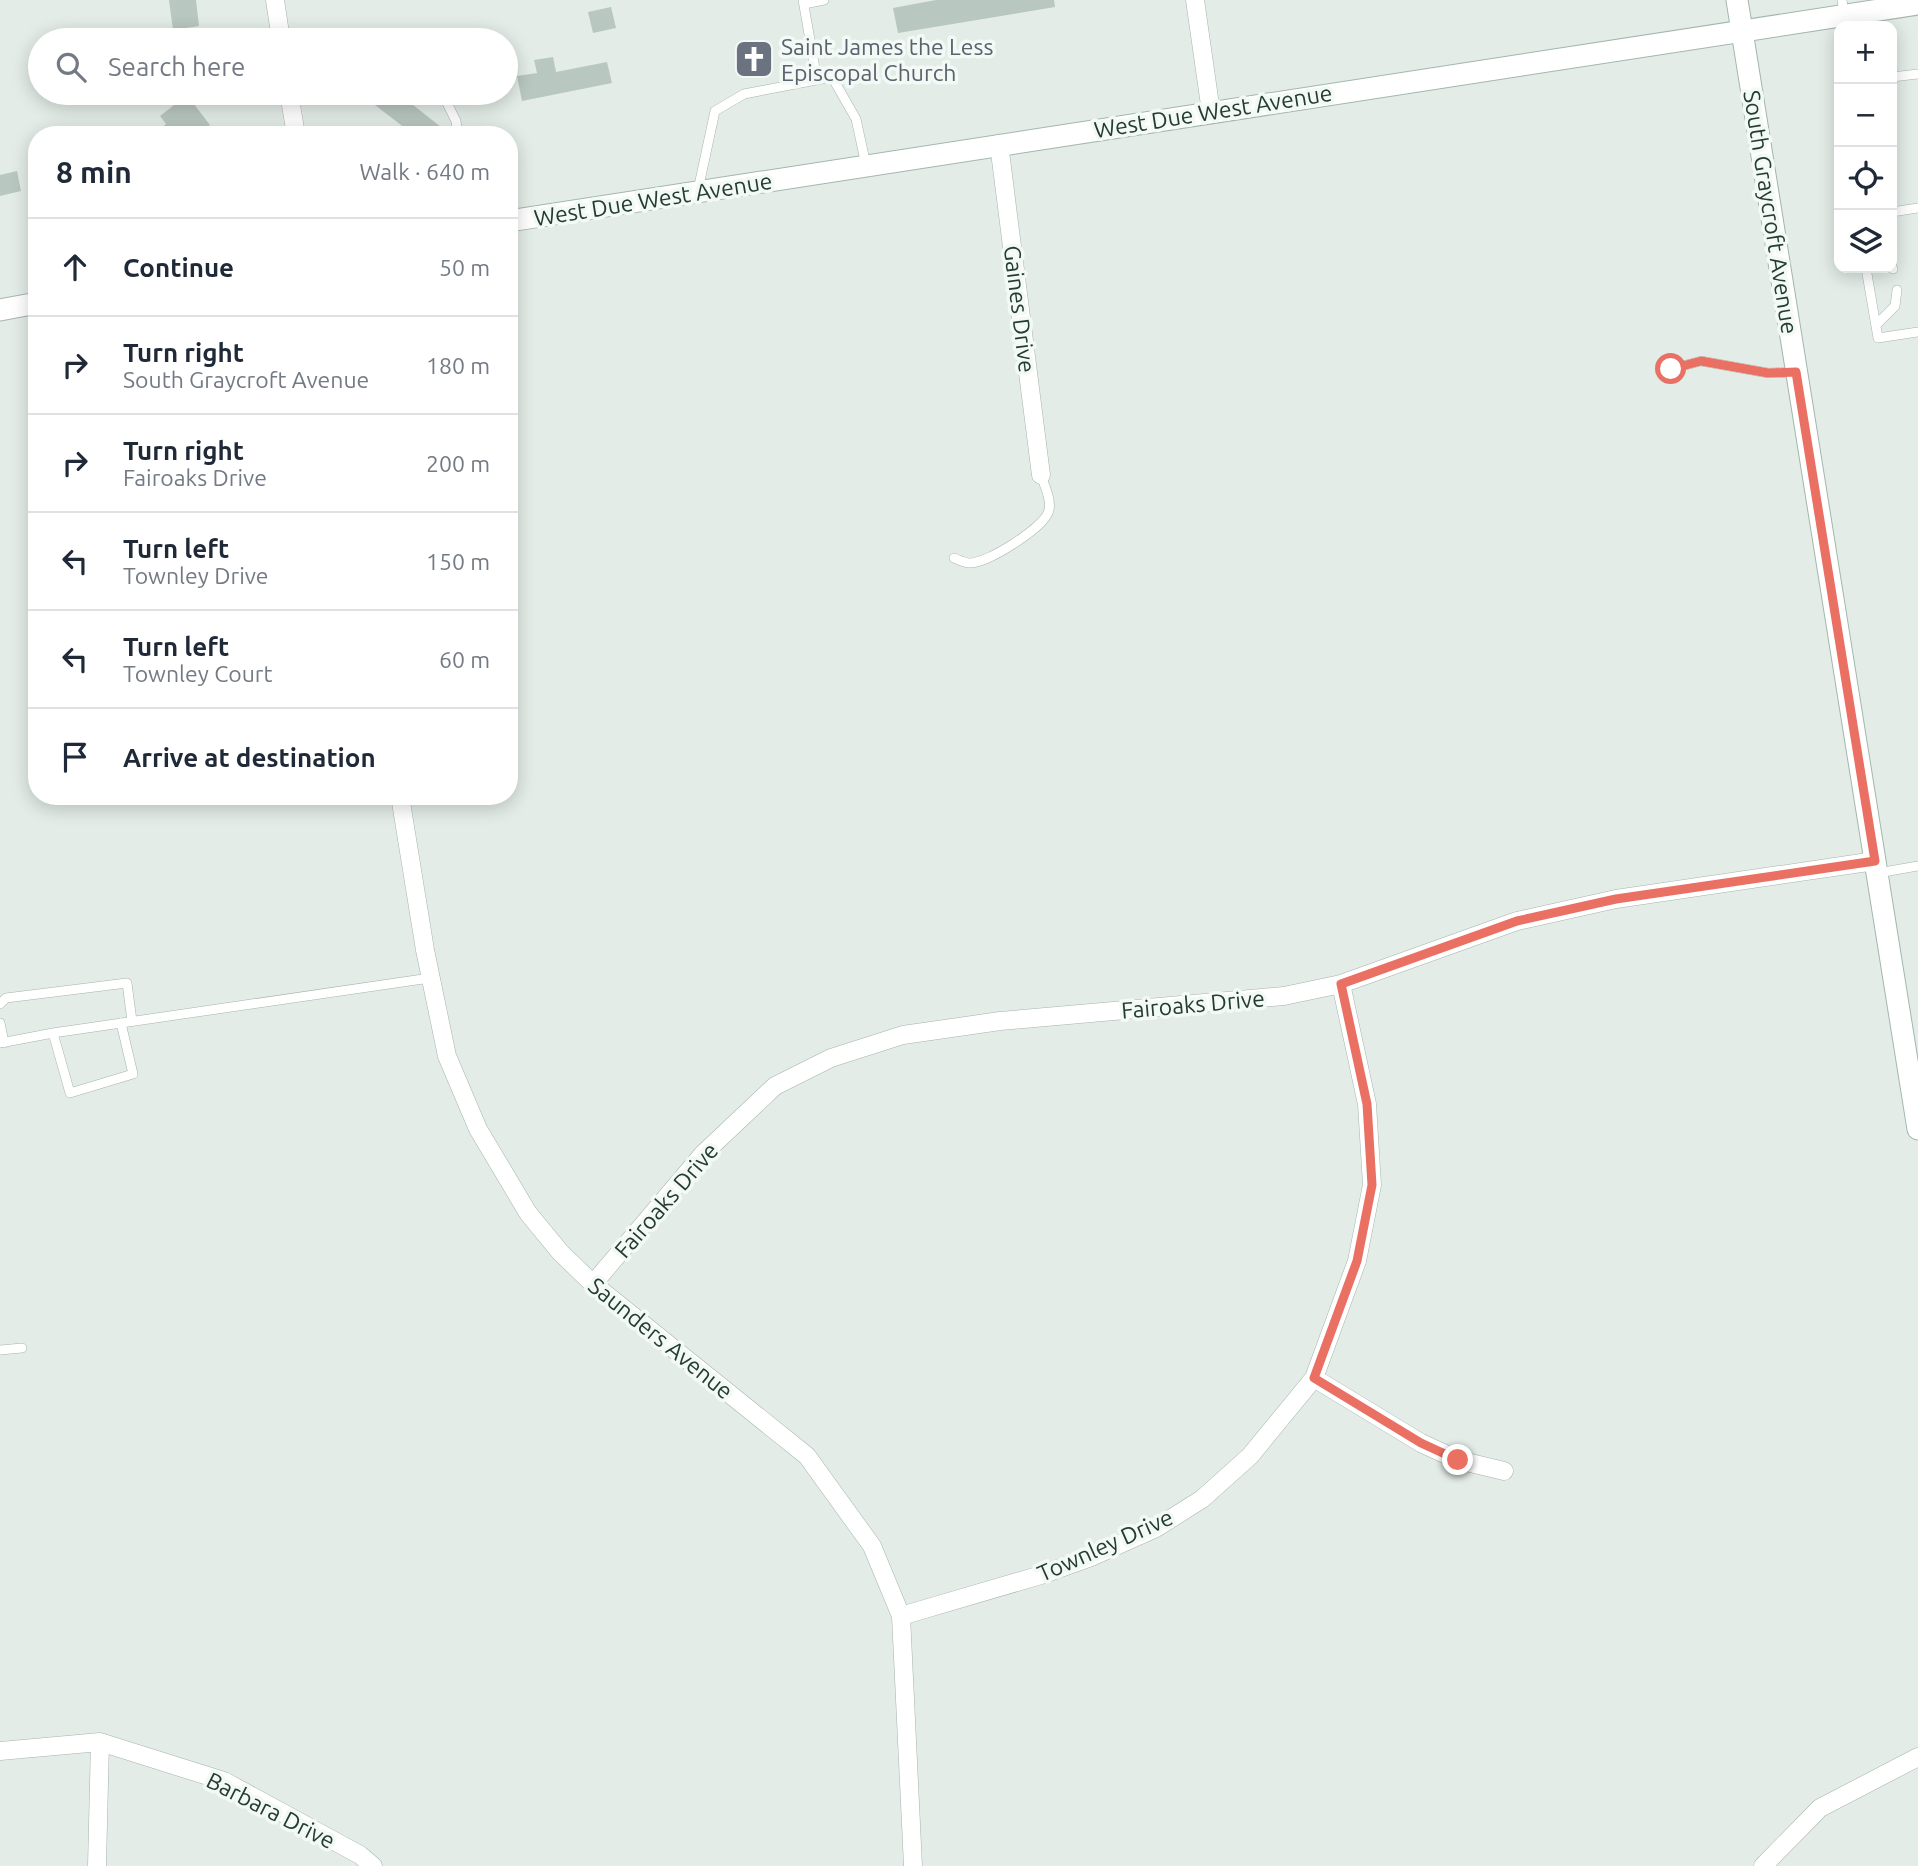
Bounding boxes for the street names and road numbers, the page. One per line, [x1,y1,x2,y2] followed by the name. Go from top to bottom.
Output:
[1092,80,1334,142] street label: West Due West Avenue
[1739,88,1803,336] street label: South Graycroft Avenue
[532,168,774,230] street label: West Due West Avenue
[1000,244,1040,374] street label: Gaines Drive
[1120,985,1266,1023] street label: Fairoaks Drive
[609,1138,723,1262] street label: Fairoaks Drive
[584,1272,738,1404] street label: Saunders Avenue
[1033,1504,1177,1586] street label: Townley Drive
[203,1767,339,1853] street label: Barbara Drive

